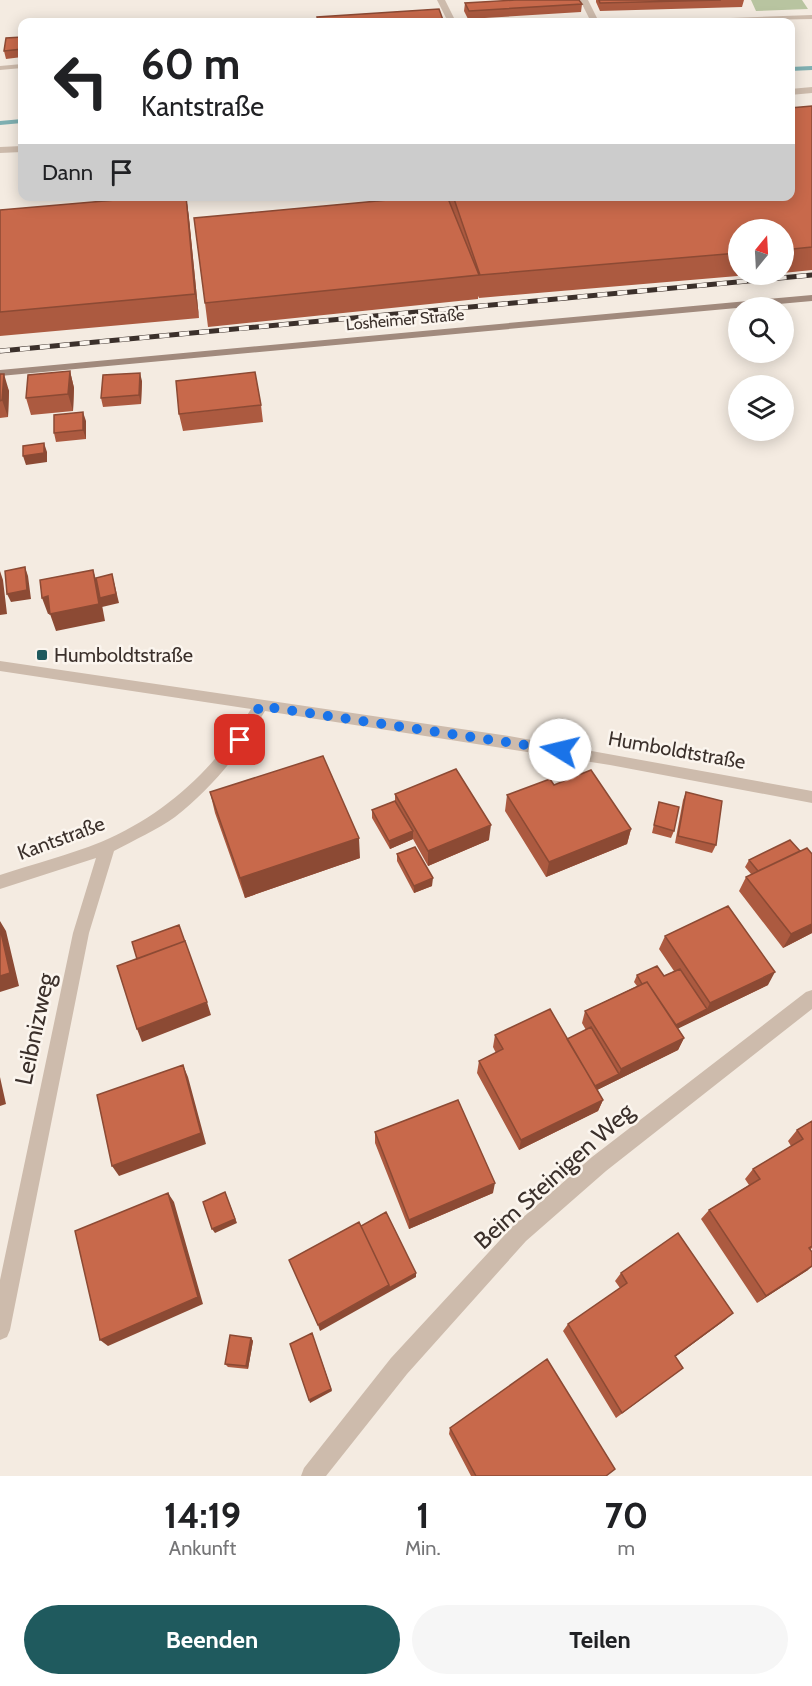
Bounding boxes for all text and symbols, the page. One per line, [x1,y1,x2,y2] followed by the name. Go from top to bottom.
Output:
[141,38,240,90] text: 60 m
[42,42,120,120] icon: left
[141,90,264,123] text: Kantstraße
[105,156,138,189] icon: arrive
[42,159,93,186] text: Dann
[728,219,794,285] north arrow
[728,219,794,441] map controls
[728,297,794,363] button: search
[345,305,465,334] street label: Losheimer Straße
[728,375,794,441] button: layers
[54,643,193,667] place label: Humboldtstraße
[35,648,49,662] marker: Humboldtstraße
[214,714,265,765] pin
[528,718,592,782] position arrow
[223,723,256,756] icon: arrive
[606,726,748,774] street label: Humboldtstraße
[14,811,108,865] street label: Kantstraße
[8,969,61,1088] street label: Leibnizweg
[468,1096,640,1255] street label: Beim Steinigen Weg
[164,1493,241,1537] text: 14:19
[416,1493,429,1537] text: 1
[605,1493,648,1537] text: 70
[169,1536,236,1560] text: Ankunft
[405,1536,441,1560] text: Min.
[618,1536,635,1560] text: m
[24,1605,400,1674] button: Beenden
[412,1605,788,1674] button: Teilen

